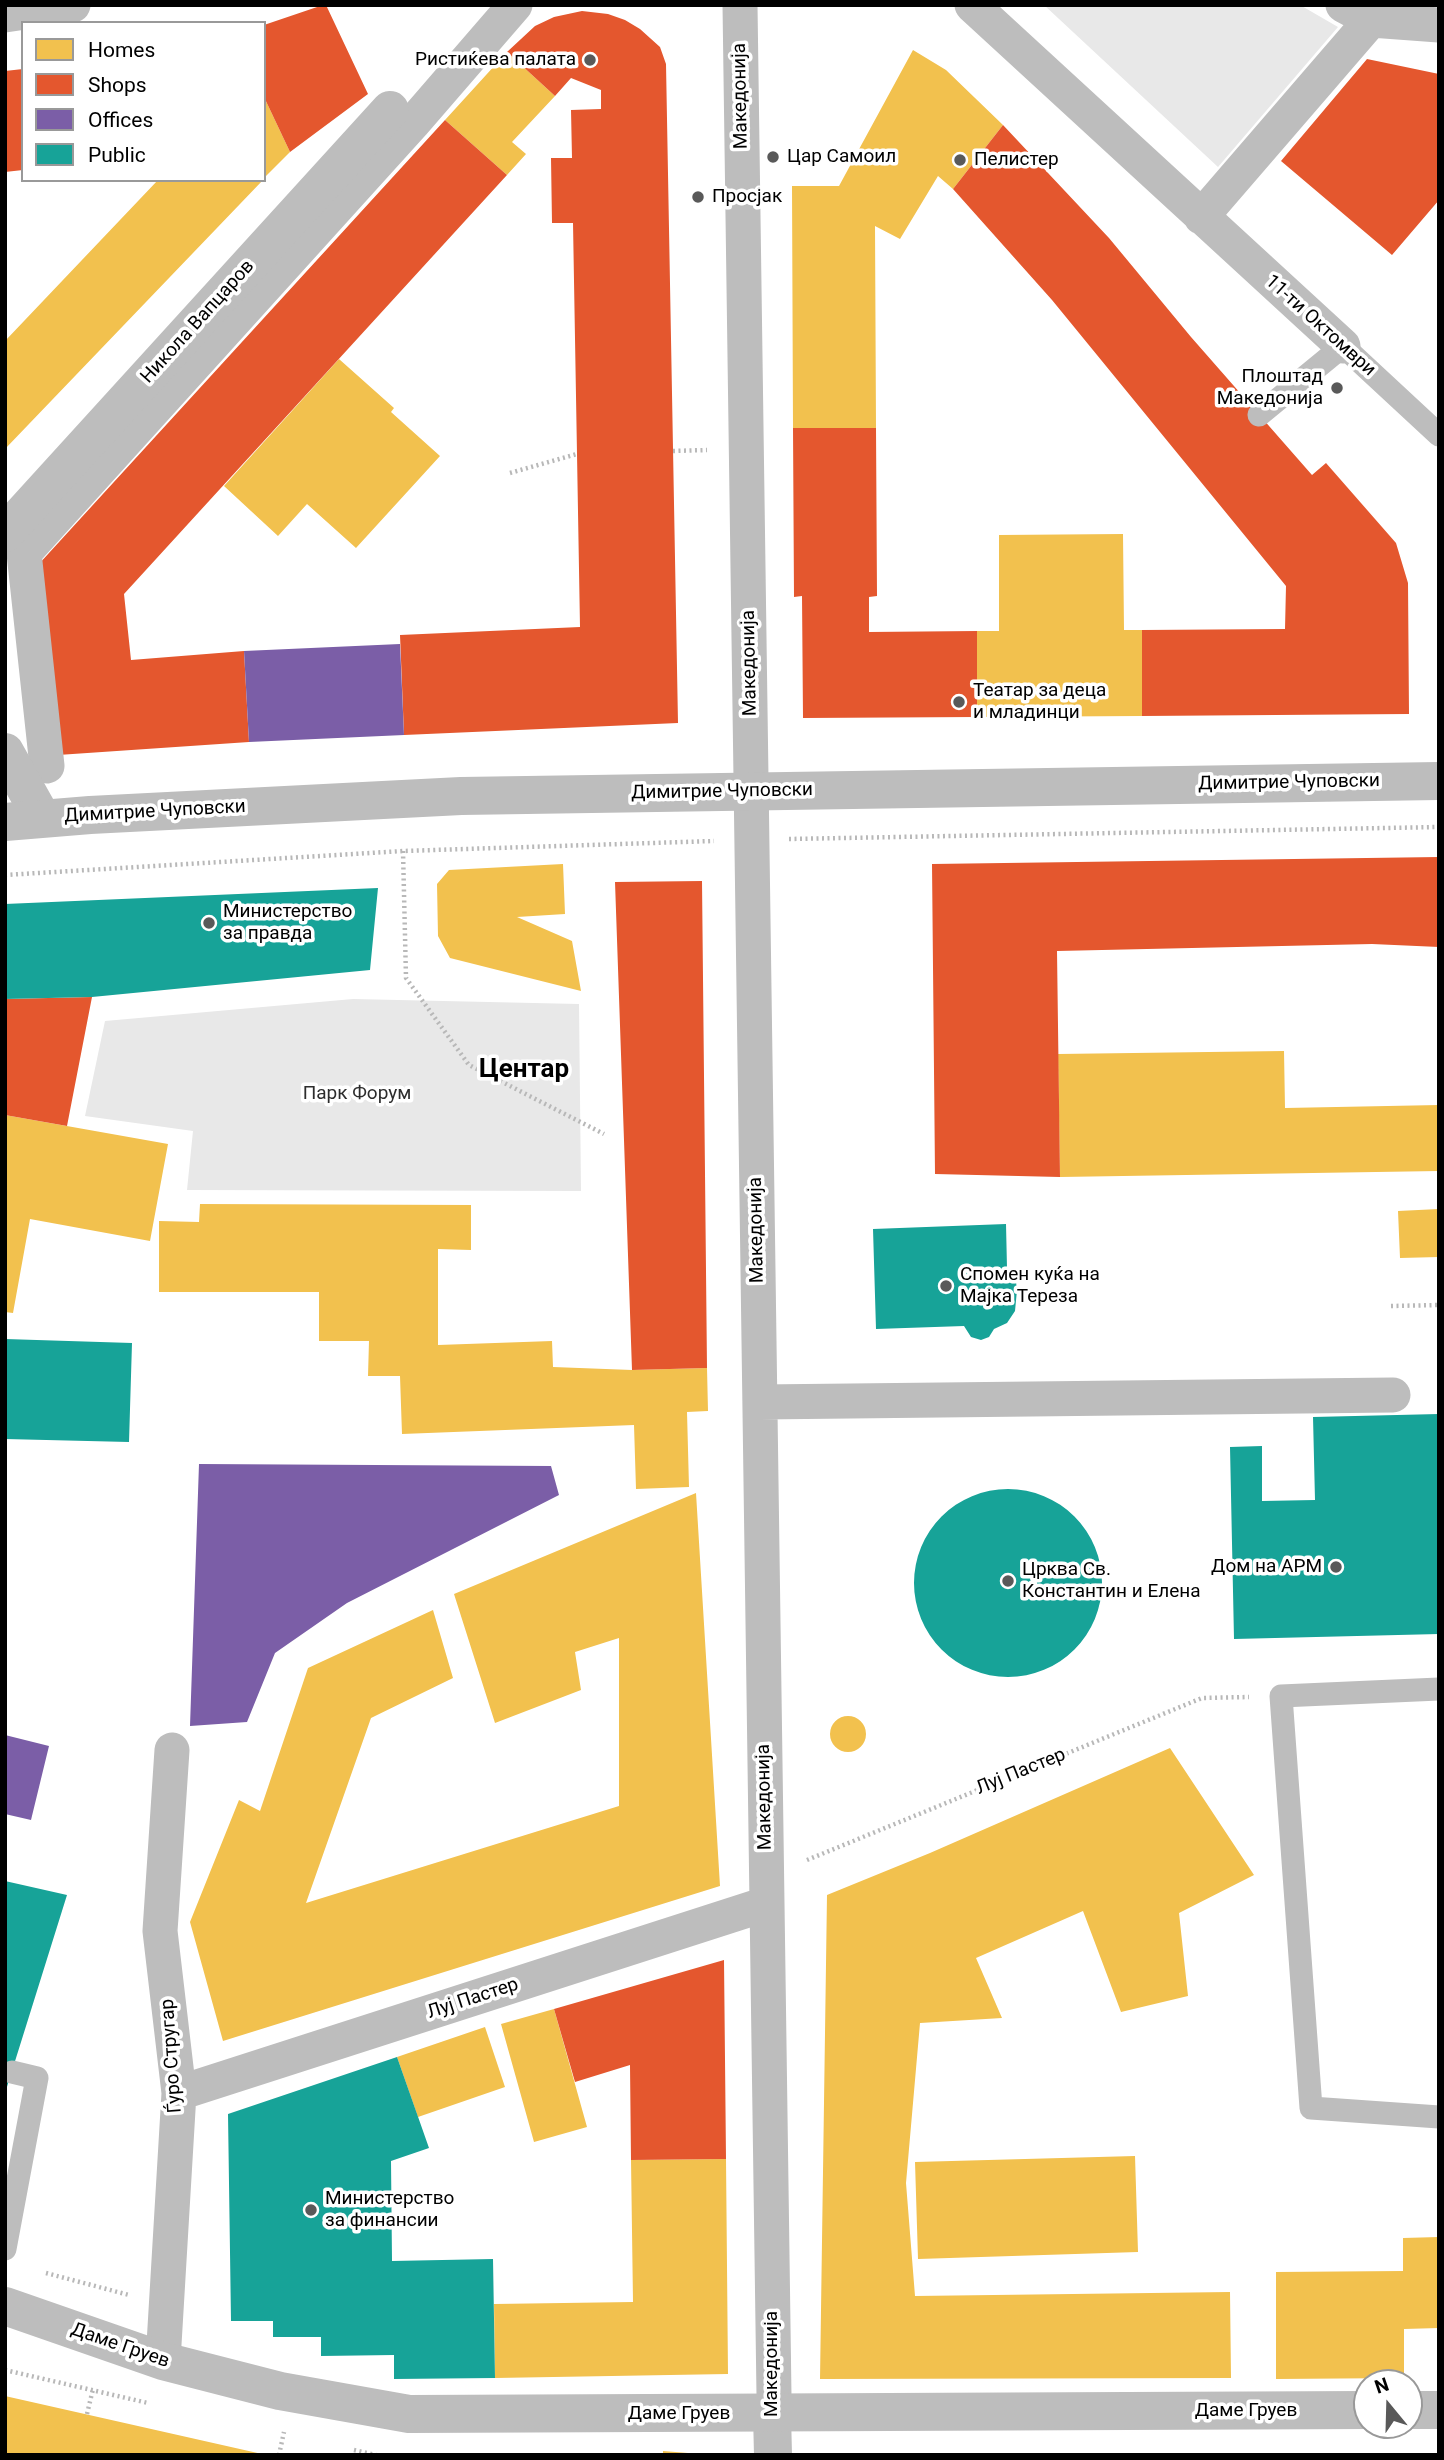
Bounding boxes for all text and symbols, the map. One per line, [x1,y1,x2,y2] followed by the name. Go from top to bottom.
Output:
[21,21,266,182] legend
[88,38,155,62] text: Homes
[729,43,753,149] street label: Македонија
[415,49,576,71] place label: Ристиќева палата
[582,52,598,68] marker: Ристиќева палата
[88,73,147,97] text: Shops
[88,108,153,132] text: Offices
[88,143,146,167] text: Public
[787,146,896,168] place label: Цар Самоил
[765,149,781,165] marker: Цар Самоил
[974,149,1059,171] place label: Пелистер
[952,152,968,168] marker: Пелистер
[712,186,782,208] place label: Просјак
[690,189,706,205] marker: Просјак
[137,256,259,388] street label: Никола Вапцаров
[1260,270,1380,382] street label: 11-ти Октомври
[1217,366,1323,410] place label: Плоштад Македонија
[1329,380,1345,396] marker: Плоштад Македонија
[738,610,762,716] street label: Македонија
[973,680,1106,724] place label: Театар за деца и младинци
[951,694,967,710] marker: Театар за деца и младинци
[1198,770,1380,796] street label: Димитрие Чуповски
[631,779,813,805] street label: Димитрие Чуповски
[64,796,246,828] street label: Димитрие Чуповски
[223,901,352,945] place label: Министерство за правда
[201,915,217,931] marker: Министерство за правда
[479,1054,569,1086] district label: Центар
[303,1083,411,1105] park label: Парк Форум
[745,1177,769,1283] street label: Македонија
[960,1264,1100,1308] place label: Спомен куќа на Мајка Тереза
[938,1278,954,1294] marker: Спомен куќа на Мајка Тереза
[1211,1556,1322,1578] place label: Дом на АРМ
[1022,1559,1201,1603] place label: Црква Св. Константин и Елена
[1328,1559,1344,1575] marker: Дом на АРМ
[1000,1573,1016,1589] marker: Црква Св. Константин и Елена
[753,1744,777,1850] street label: Македонија
[973,1744,1069,1800] street label: Луј Пастер
[424,1974,522,2024] street label: Луј Пастер
[157,1998,187,2114] street label: Ѓуро Стругар
[325,2188,454,2232] place label: Министерство за финансии
[303,2202,319,2218] marker: Министерство за финансии
[761,2311,783,2417] street label: Македонија
[68,2319,172,2373] street label: Даме Груев
[1353,2369,1423,2439] north arrow
[1372,2373,1392,2399] text: N
[1195,2400,1297,2422] street label: Даме Груев
[628,2403,730,2425] street label: Даме Груев

